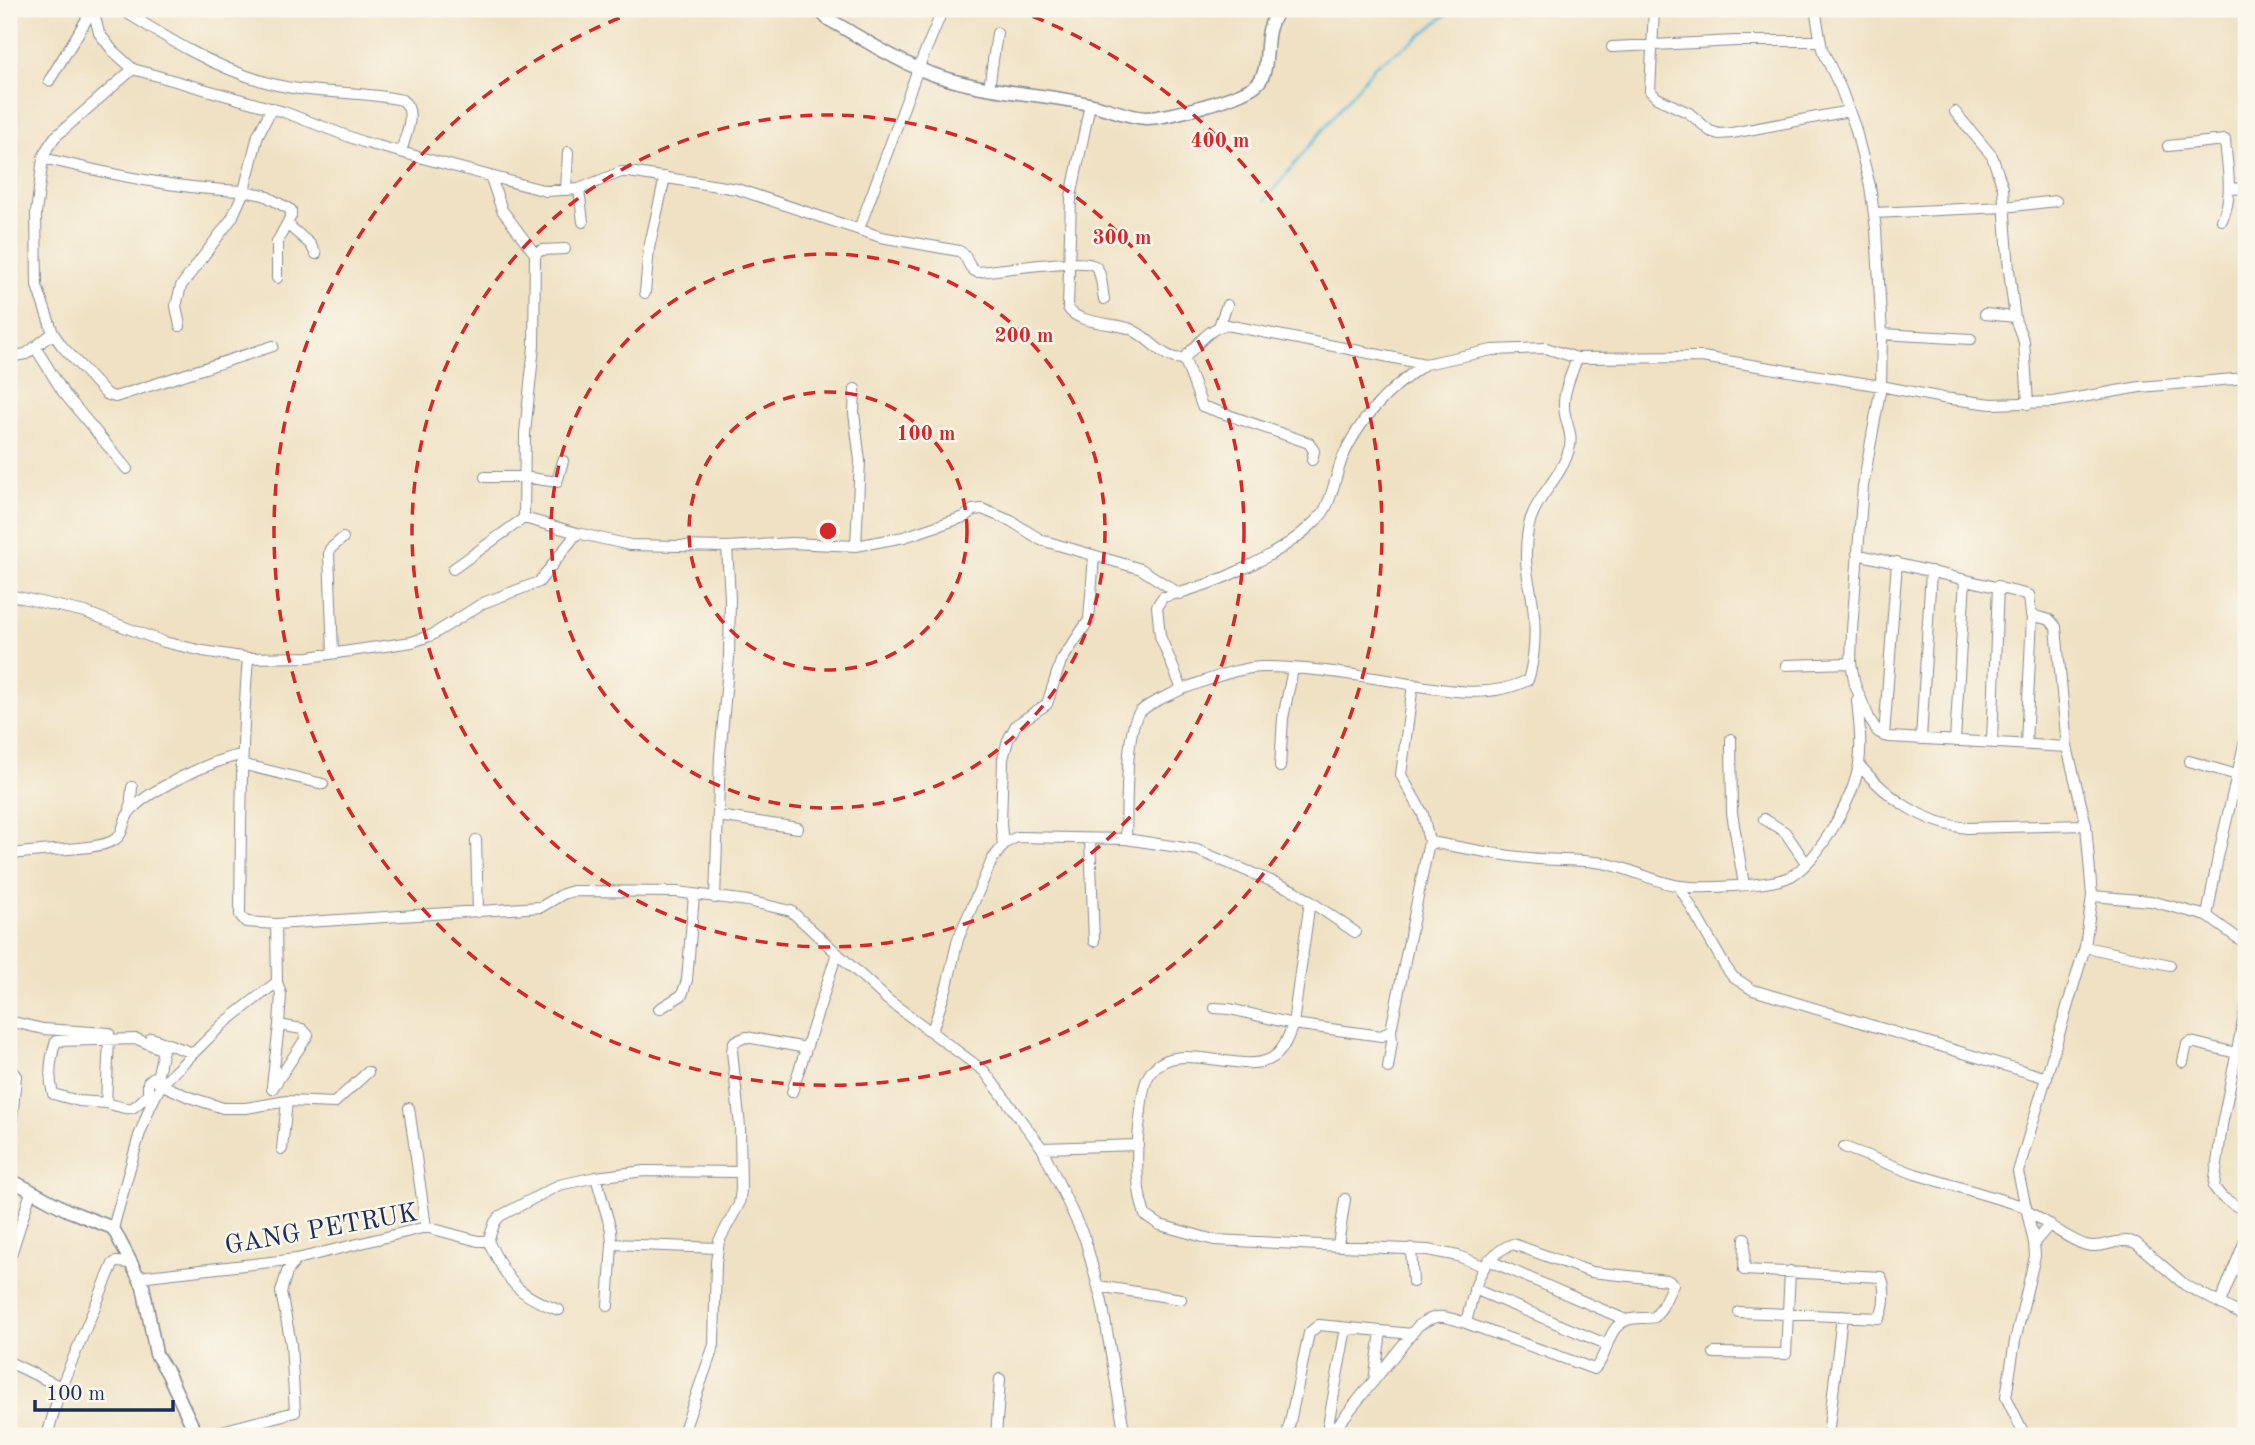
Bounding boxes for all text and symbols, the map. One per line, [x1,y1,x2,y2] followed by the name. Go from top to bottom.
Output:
[1190,131,1250,152] text: 400 m
[1092,228,1152,249] text: 300 m
[994,326,1054,347] text: 200 m
[896,424,956,445] text: 100 m
[816,519,840,543] centre of rings
[223,1200,420,1260] street label: GANG PETRUK
[35,1368,173,1412] scale bar
[46,1384,105,1405] text: 100 m

